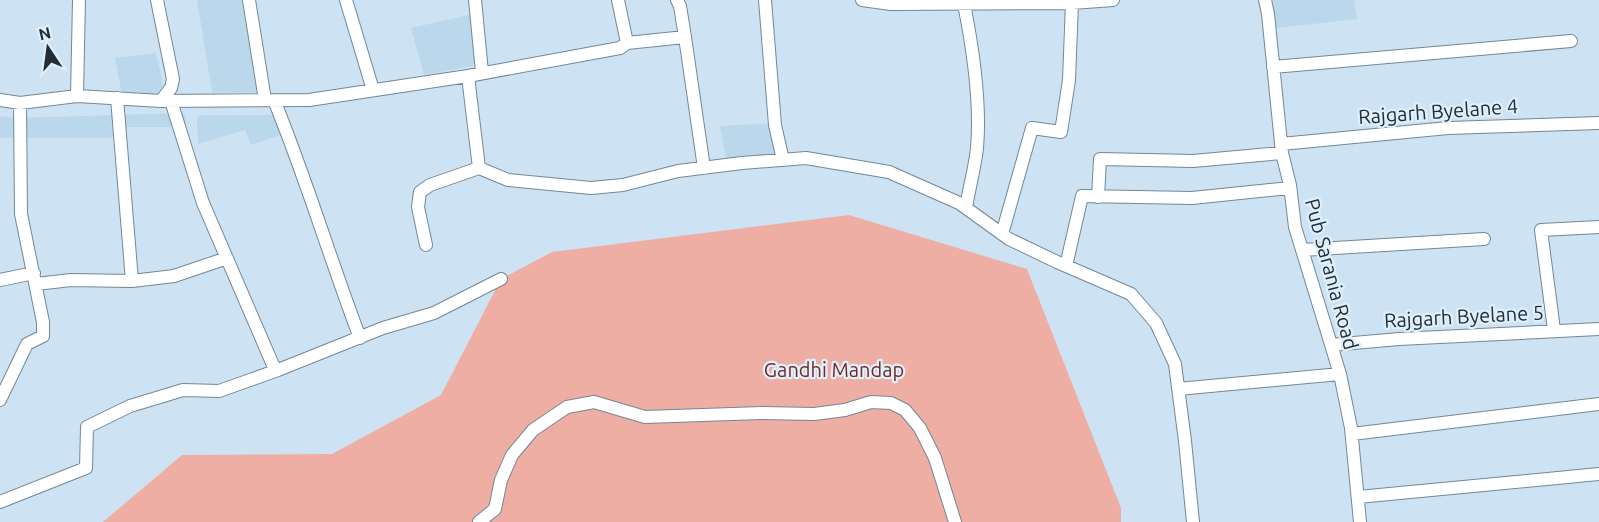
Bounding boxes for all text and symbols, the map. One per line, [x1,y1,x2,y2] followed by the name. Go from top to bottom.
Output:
[18,18,78,78] north arrow
[37,23,52,43] text: N
[1357,94,1519,128] street label: Rajgarh Byelane 4
[1301,196,1363,352] street label: Pub Sarania Road
[1383,300,1545,332] street label: Rajgarh Byelane 5
[764,358,904,381] park label: Gandhi Mandap

